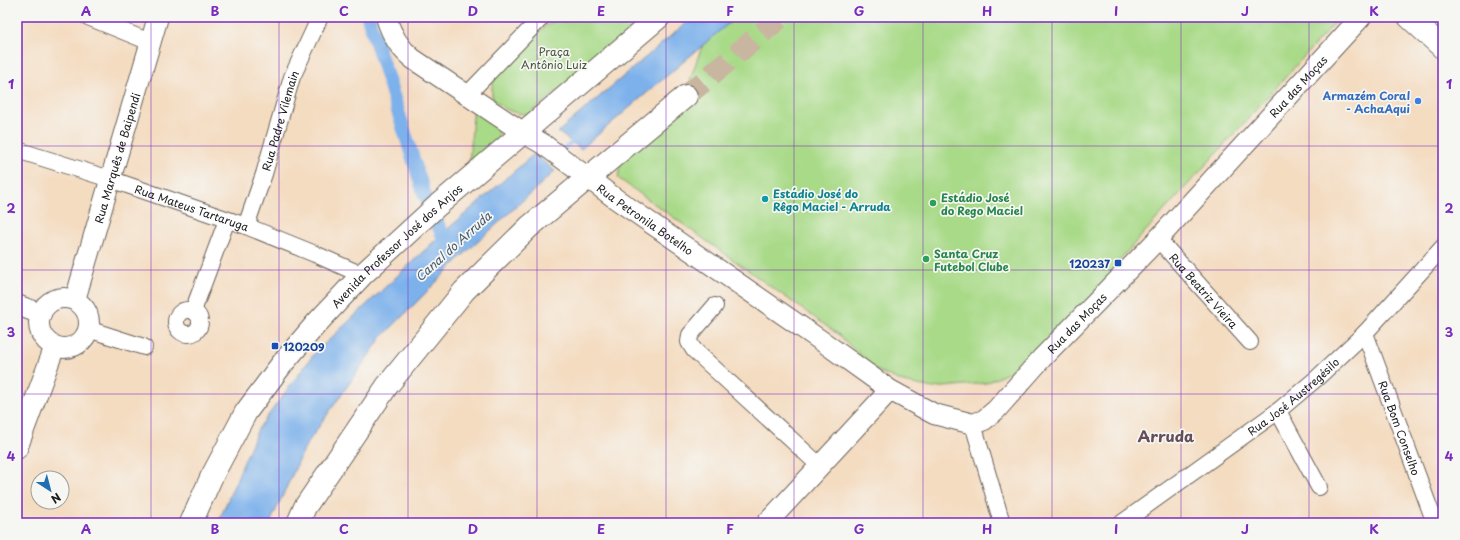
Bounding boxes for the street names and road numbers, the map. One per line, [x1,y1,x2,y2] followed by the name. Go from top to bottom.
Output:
[1265,51,1331,121] street label: Rua das Moças
[257,67,303,173] street label: Rua Padre Vilemain
[89,91,144,225] street label: Rua Marquês de Baipendi
[594,179,697,259] street label: Rua Petronila Botelho
[133,180,251,235] street label: Rua Mateus Tartaruga
[327,180,466,311] street label: Avenida Professor José dos Anjos
[1166,249,1242,332] street label: Rua Beatriz Vieira
[1043,288,1110,357] street label: Rua das Moças
[1244,353,1343,439] street label: Rua José Austregésilo
[1375,378,1425,477] street label: Rua Bom Conselho

